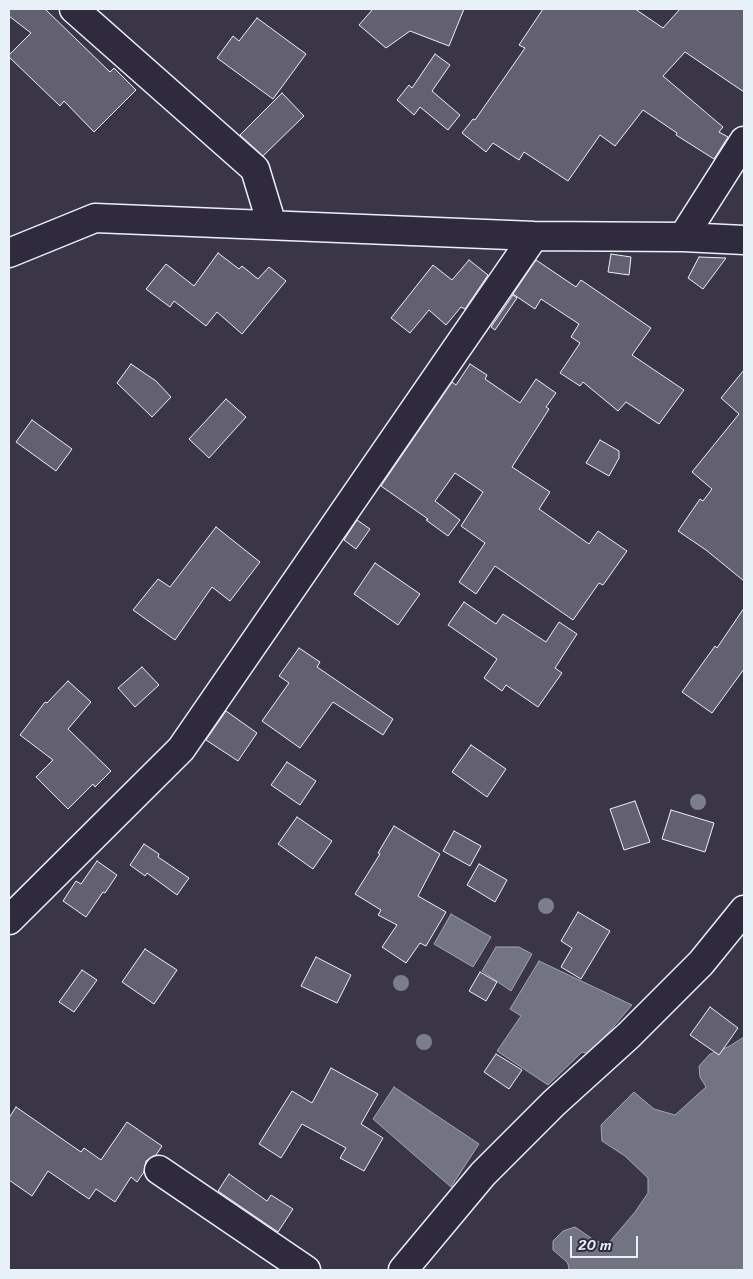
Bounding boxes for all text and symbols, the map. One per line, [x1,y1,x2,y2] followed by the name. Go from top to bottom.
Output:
[573,1226,640,1258] scale bar
[578,1232,612,1258] text: 20 m

